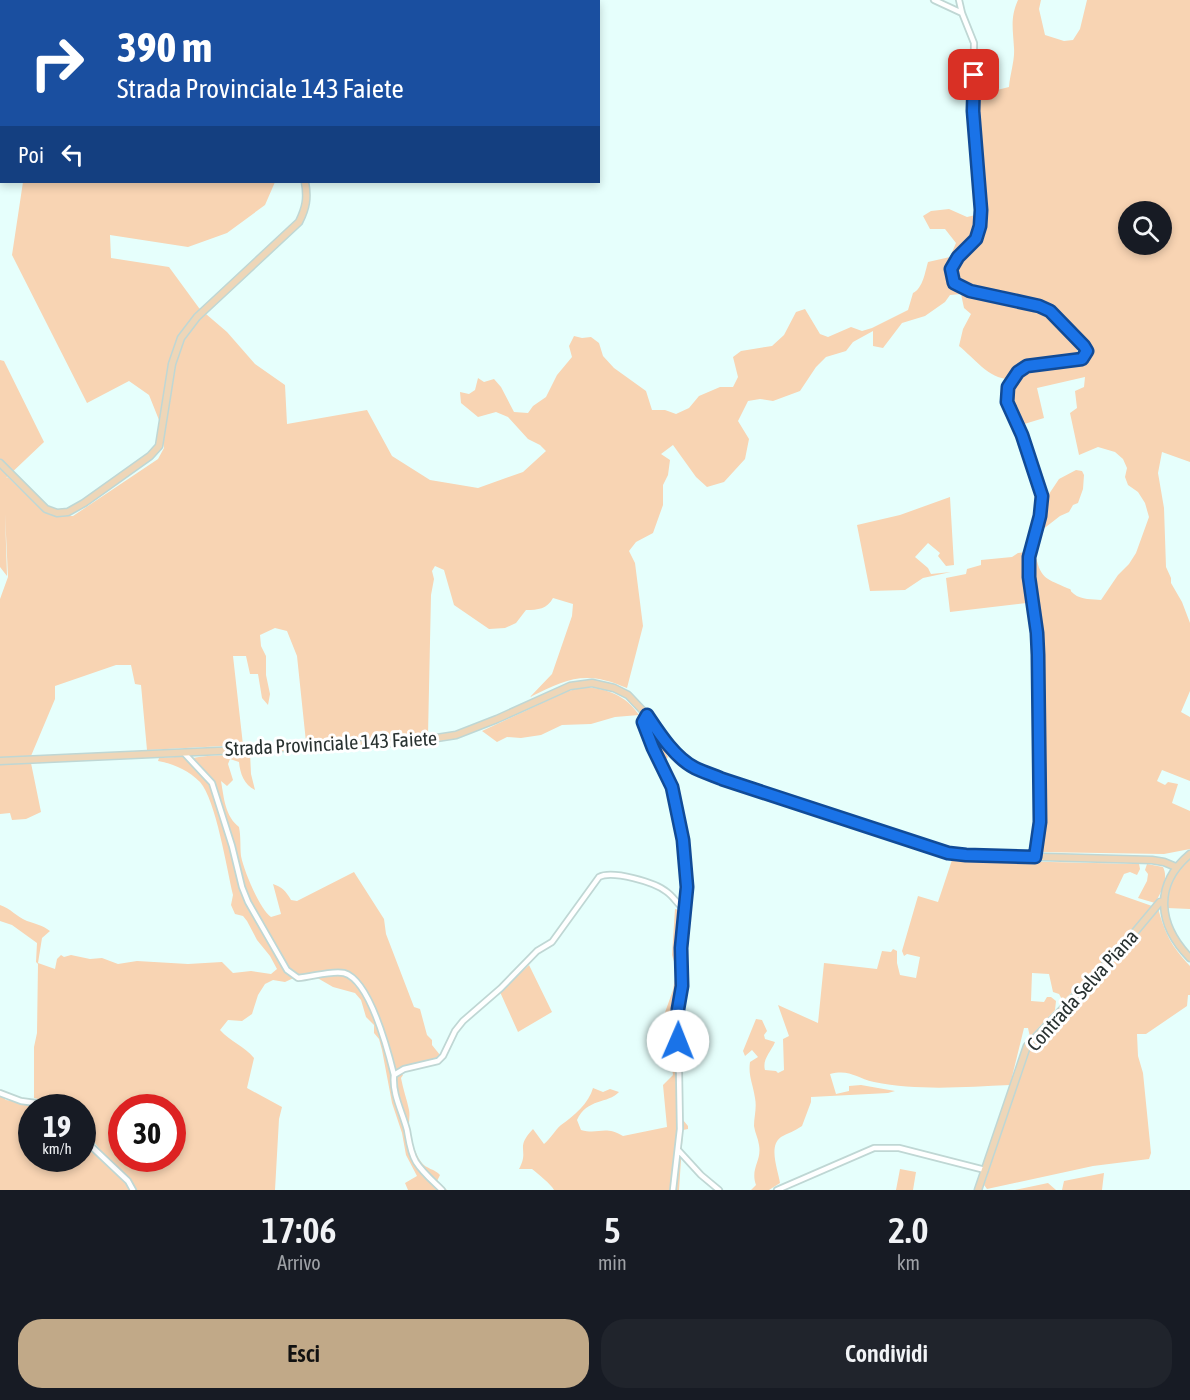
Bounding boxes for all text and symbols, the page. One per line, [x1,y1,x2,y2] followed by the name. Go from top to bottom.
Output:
[117,23,212,71] text: 390 m
[18,24,96,102] icon: right
[948,49,999,100] pin
[957,58,990,91] icon: arrive
[117,73,404,104] text: Strada Provinciale 143 Faiete
[56,138,89,171] icon: left
[18,142,44,168] text: Poi
[1118,201,1172,255] map controls
[1118,201,1172,255] button: search
[224,726,438,760] street label: Strada Provinciale 143 Faiete
[1022,925,1142,1055] street label: Contrada Selva Piana
[646,1009,710,1073] position arrow
[108,1094,186,1172] speed limit sign: 30
[43,1109,71,1143] text: 19
[42,1140,72,1157] text: km/h
[262,1209,336,1251] text: 17:06
[604,1209,621,1251] text: 5
[888,1209,928,1251] text: 2.0
[277,1251,321,1274] text: Arrivo
[598,1251,627,1274] text: min
[897,1251,920,1274] text: km
[18,1319,589,1388] button: Esci
[601,1319,1172,1388] button: Condividi

